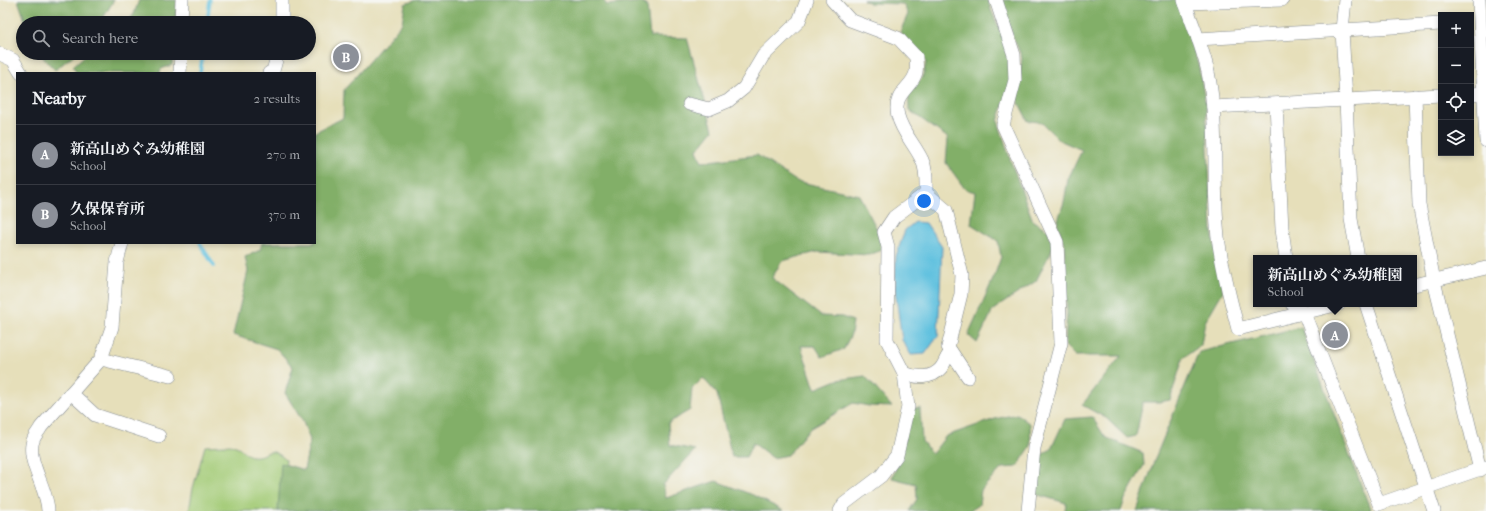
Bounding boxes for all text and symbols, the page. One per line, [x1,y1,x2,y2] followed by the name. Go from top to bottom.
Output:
[1438,12,1474,156] map controls
[1438,12,1474,48] button: +
[16,16,316,60] search box
[30,27,52,49] icon: search
[62,29,138,47] text: Search here
[333,42,359,72] pin: B
[1438,48,1474,84] button: −
[1438,84,1474,120] button: locate
[32,88,86,108] text: Nearby
[254,91,300,106] text: 2 results
[1438,120,1474,156] button: layers
[70,140,205,158] text: 新高山めぐみ幼稚園
[41,147,49,162] text: A
[266,147,300,162] text: 270 m
[70,158,106,173] text: School
[914,191,934,211] your location
[70,200,145,218] text: 久保保育所
[41,207,49,222] text: B
[268,207,300,222] text: 370 m
[70,218,106,233] text: School
[1253,255,1417,307] popup
[1267,266,1403,284] text: 新高山めぐみ幼稚園
[1267,284,1304,299] text: School
[1322,320,1348,350] pin: A

